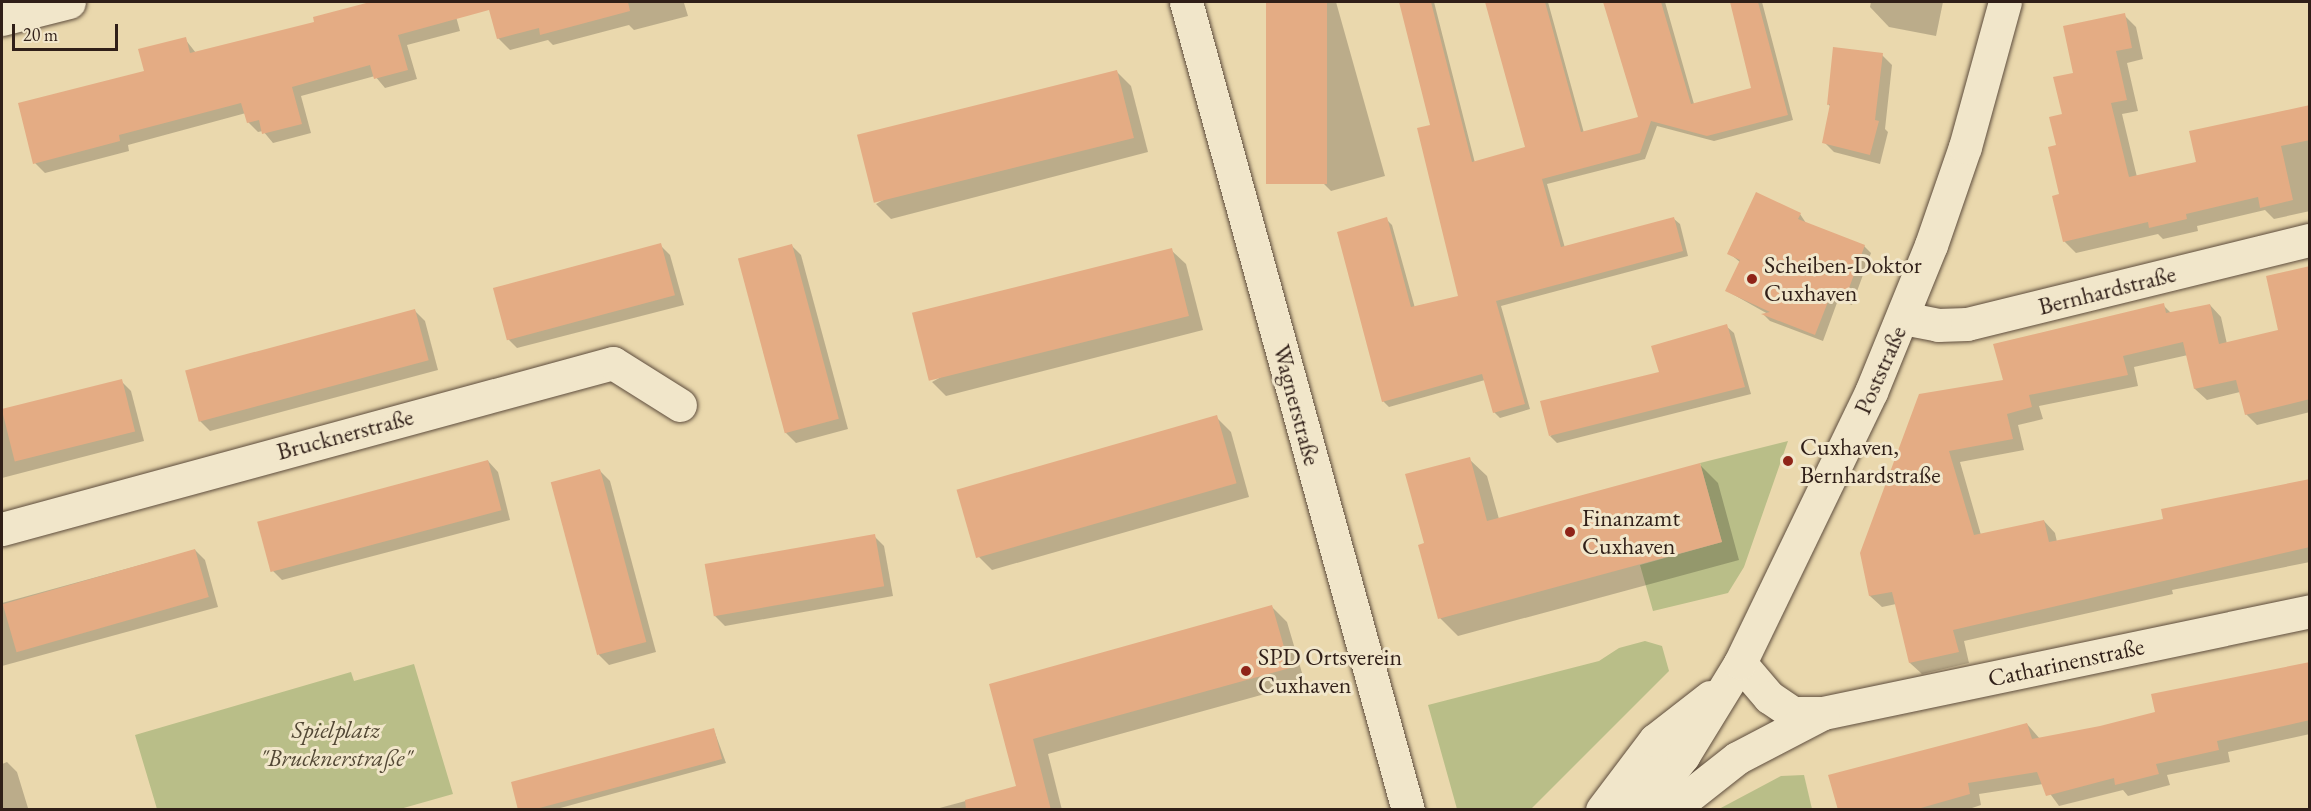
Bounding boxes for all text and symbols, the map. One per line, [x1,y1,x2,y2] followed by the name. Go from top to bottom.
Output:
[15,12,122,50] scale bar
[23,23,58,46] text: 20 m
[1764,251,1922,307] place label: Scheiben-Doktor Cuxhaven
[2035,259,2179,321] street label: Bernhardstraße
[1745,272,1759,286] marker: Scheiben-Doktor Cuxhaven
[1848,321,1912,419] street label: Poststraße
[1267,341,1327,469] street label: Wagnerstraße
[274,402,416,466] street label: Brucknerstraße
[1800,433,1941,489] place label: Cuxhaven, Bernhardstraße
[1781,454,1795,468] marker: Cuxhaven, Bernhardstraße
[1582,504,1680,560] place label: Finanzamt Cuxhaven
[1563,525,1577,539] marker: Finanzamt Cuxhaven
[1985,631,2147,693] street label: Catharinenstraße
[1258,643,1402,699] place label: SPD Ortsverein Cuxhaven
[1239,664,1253,678] marker: SPD Ortsverein Cuxhaven
[260,716,412,772] park label: Spielplatz "Brucknerstraße"

